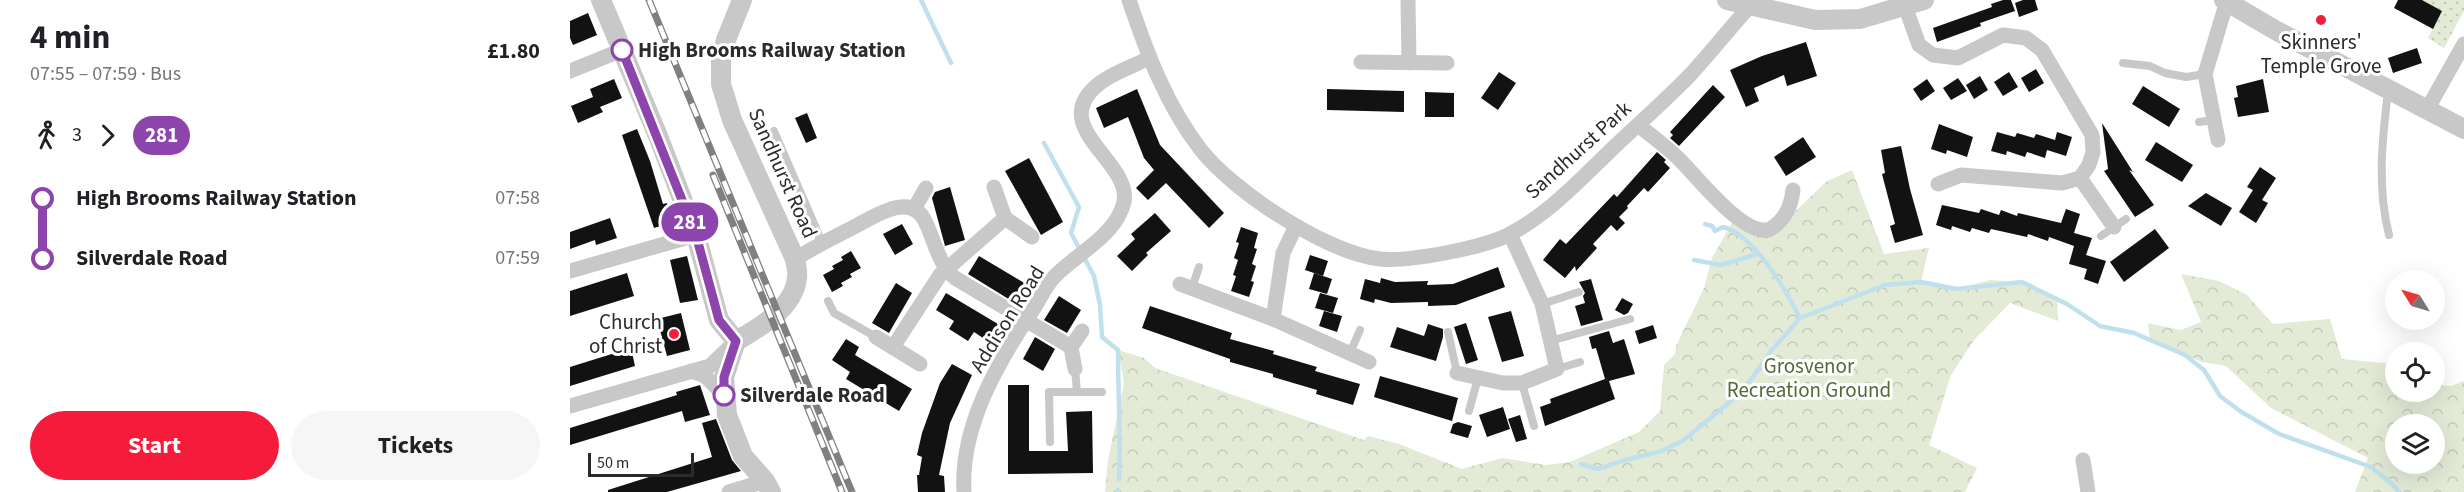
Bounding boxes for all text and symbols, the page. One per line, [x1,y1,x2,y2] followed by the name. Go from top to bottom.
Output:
[2314,13,2328,27] marker: Skinners' Temple Grove
[30,14,110,61] text: 4 min
[2261,27,2381,81] place label: Skinners' Temple Grove
[487,35,540,67] text: £1.80
[638,35,906,65] place label: High Brooms Railway Station
[611,39,633,61] marker: High Brooms Railway Station
[30,60,181,88] text: 07:55 – 07:59 · Bus
[1518,94,1638,206] street label: Sandhurst Park
[741,103,825,243] street label: Sandhurst Road
[30,119,63,152] icon: walk
[91,119,124,152] icon: forward
[145,120,178,150] text: 281
[72,121,82,149] text: 3
[76,182,357,214] text: High Brooms Railway Station
[495,184,540,212] text: 07:58
[656,202,724,242] line badge: 281
[673,207,707,237] text: 281
[76,242,228,274] text: Silverdale Road
[495,244,540,272] text: 07:59
[962,260,1052,378] street label: Addison Road
[2385,270,2445,330] north arrow
[2385,270,2445,474] map controls
[589,307,662,361] place label: Church of Christ
[667,327,681,341] marker: Church of Christ
[2385,342,2445,402] button: locate
[1727,351,1891,405] park label: Grosvenor Recreation Ground
[740,380,885,410] place label: Silverdale Road
[713,384,735,406] marker: Silverdale Road
[30,411,279,480] button: Start
[291,411,540,480] button: Tickets
[2385,414,2445,474] button: layers
[588,450,694,478] scale bar
[597,452,629,474] text: 50 m

